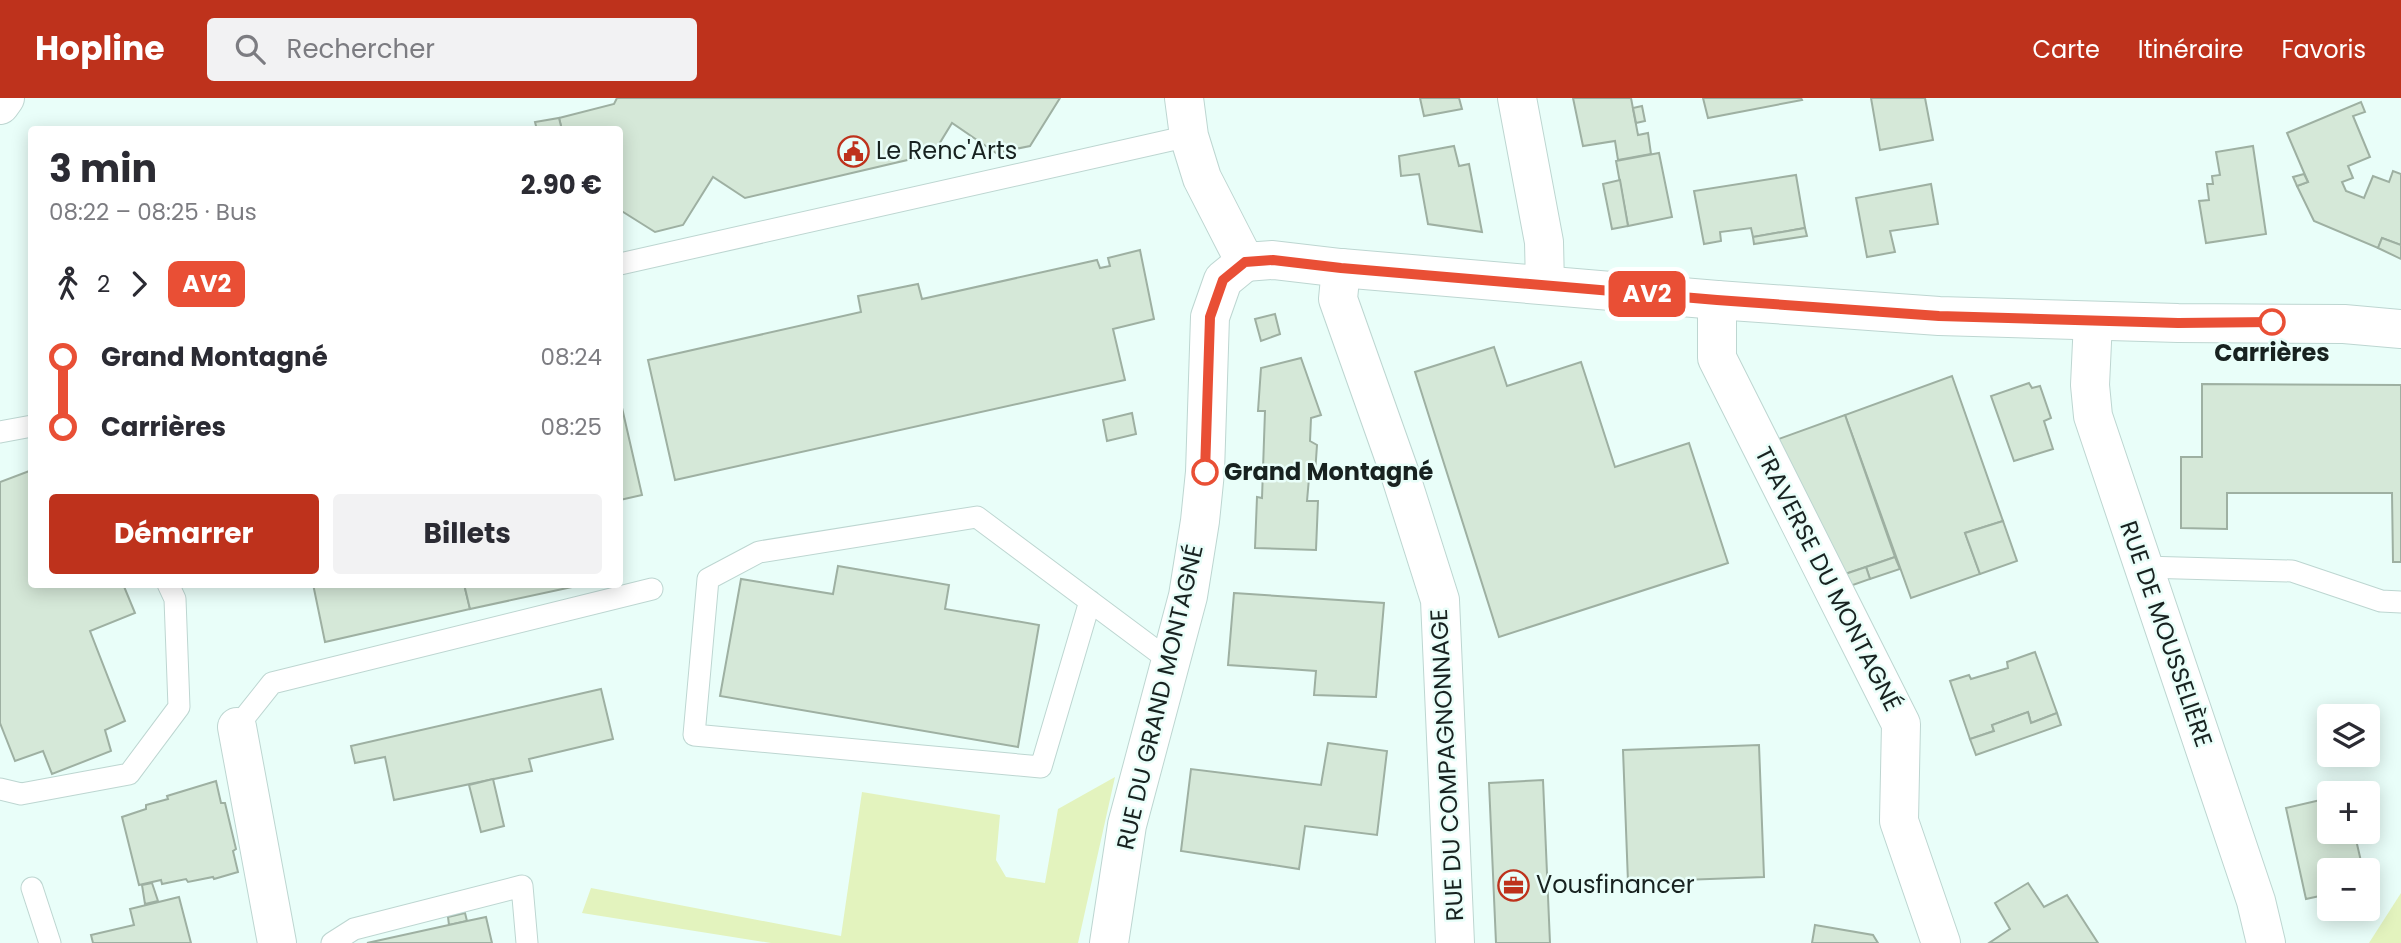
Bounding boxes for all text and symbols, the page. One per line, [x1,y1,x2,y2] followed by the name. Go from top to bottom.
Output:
[207,18,697,81] search box
[35,25,165,72] text: Hopline
[231,30,269,68] icon: search
[287,31,435,67] text: Rechercher
[2032,33,2100,66] text: Carte
[2138,33,2243,66] text: Itinéraire
[2281,33,2366,66] text: Favoris
[836,134,870,168] public building icon: Le Renc'Arts
[876,134,1017,167] place label: Le Renc'Arts
[49,142,157,195] text: 3 min
[521,167,602,203] text: 2.90 €
[49,196,257,228] text: 08:22 – 08:25 · Bus
[49,265,87,303] icon: walk
[120,265,158,303] icon: forward
[182,267,231,300] text: AV2
[97,268,110,300] text: 2
[1607,271,1687,317] line badge: AV2
[1623,277,1671,310] text: AV2
[2259,309,2285,335] marker: Carrières
[2214,336,2330,369] place label: Carrières
[101,339,328,375] text: Grand Montagné
[540,341,602,373] text: 08:24
[101,409,226,445] text: Carrières
[540,411,602,443] text: 08:25
[1747,441,1910,717] street label: TRAVERSE DU MONTAGNÉ
[1224,455,1433,488] place label: Grand Montagné
[1192,459,1218,485] marker: Grand Montagné
[49,494,319,574] button: Démarrer
[333,494,602,574] button: Billets
[2112,516,2221,751] street label: RUE DE MOUSSELIÈRE
[1108,541,1211,853] street label: RUE DU GRAND MONTAGNÉ
[1422,608,1471,922] street label: RUE DU COMPAGNONNAGE
[2317,704,2380,921] map controls
[2317,704,2380,767] button: layers
[2317,781,2380,844] button: +
[2317,858,2380,921] button: −
[1496,868,1530,902] office icon: Vousfinancer
[1536,868,1695,901] place label: Vousfinancer

